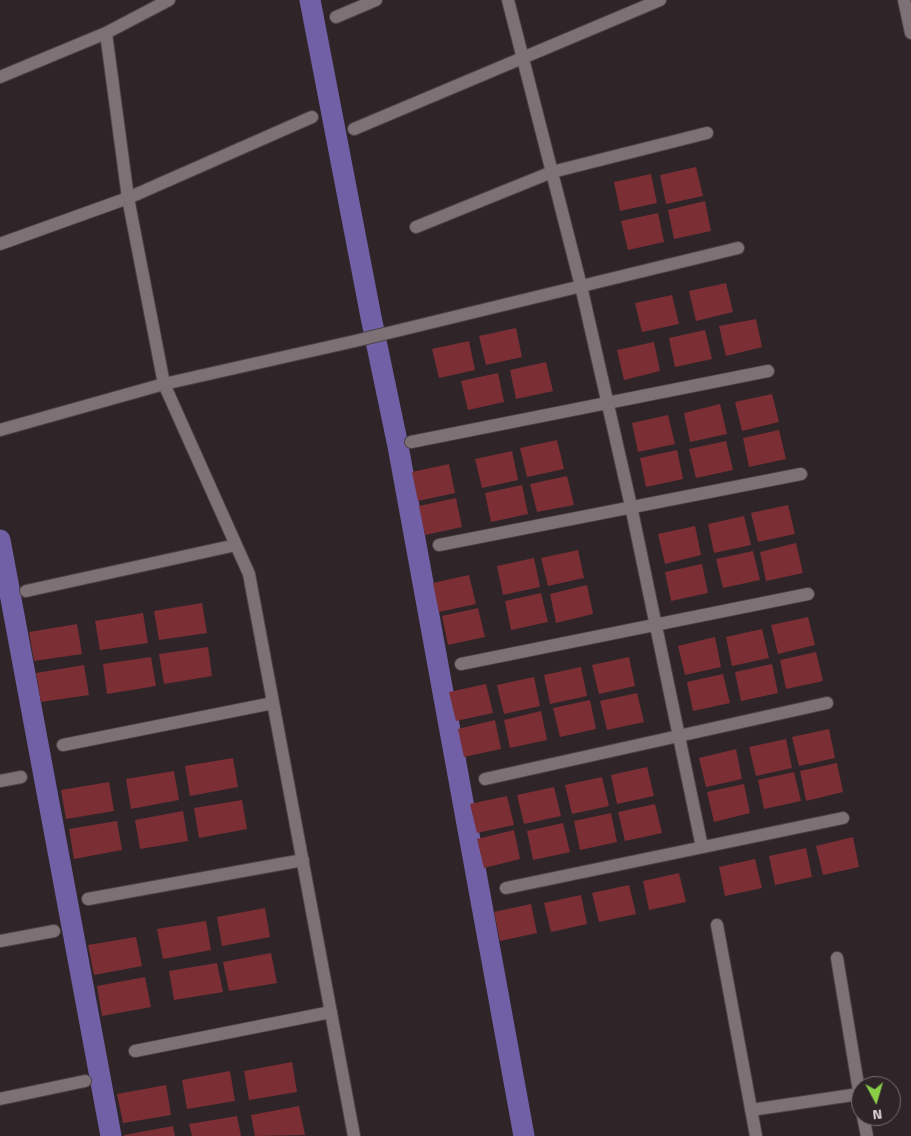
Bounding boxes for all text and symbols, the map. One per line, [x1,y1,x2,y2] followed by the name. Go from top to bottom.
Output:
[851,1076,901,1126] north arrow
[872,1104,883,1126] text: N

